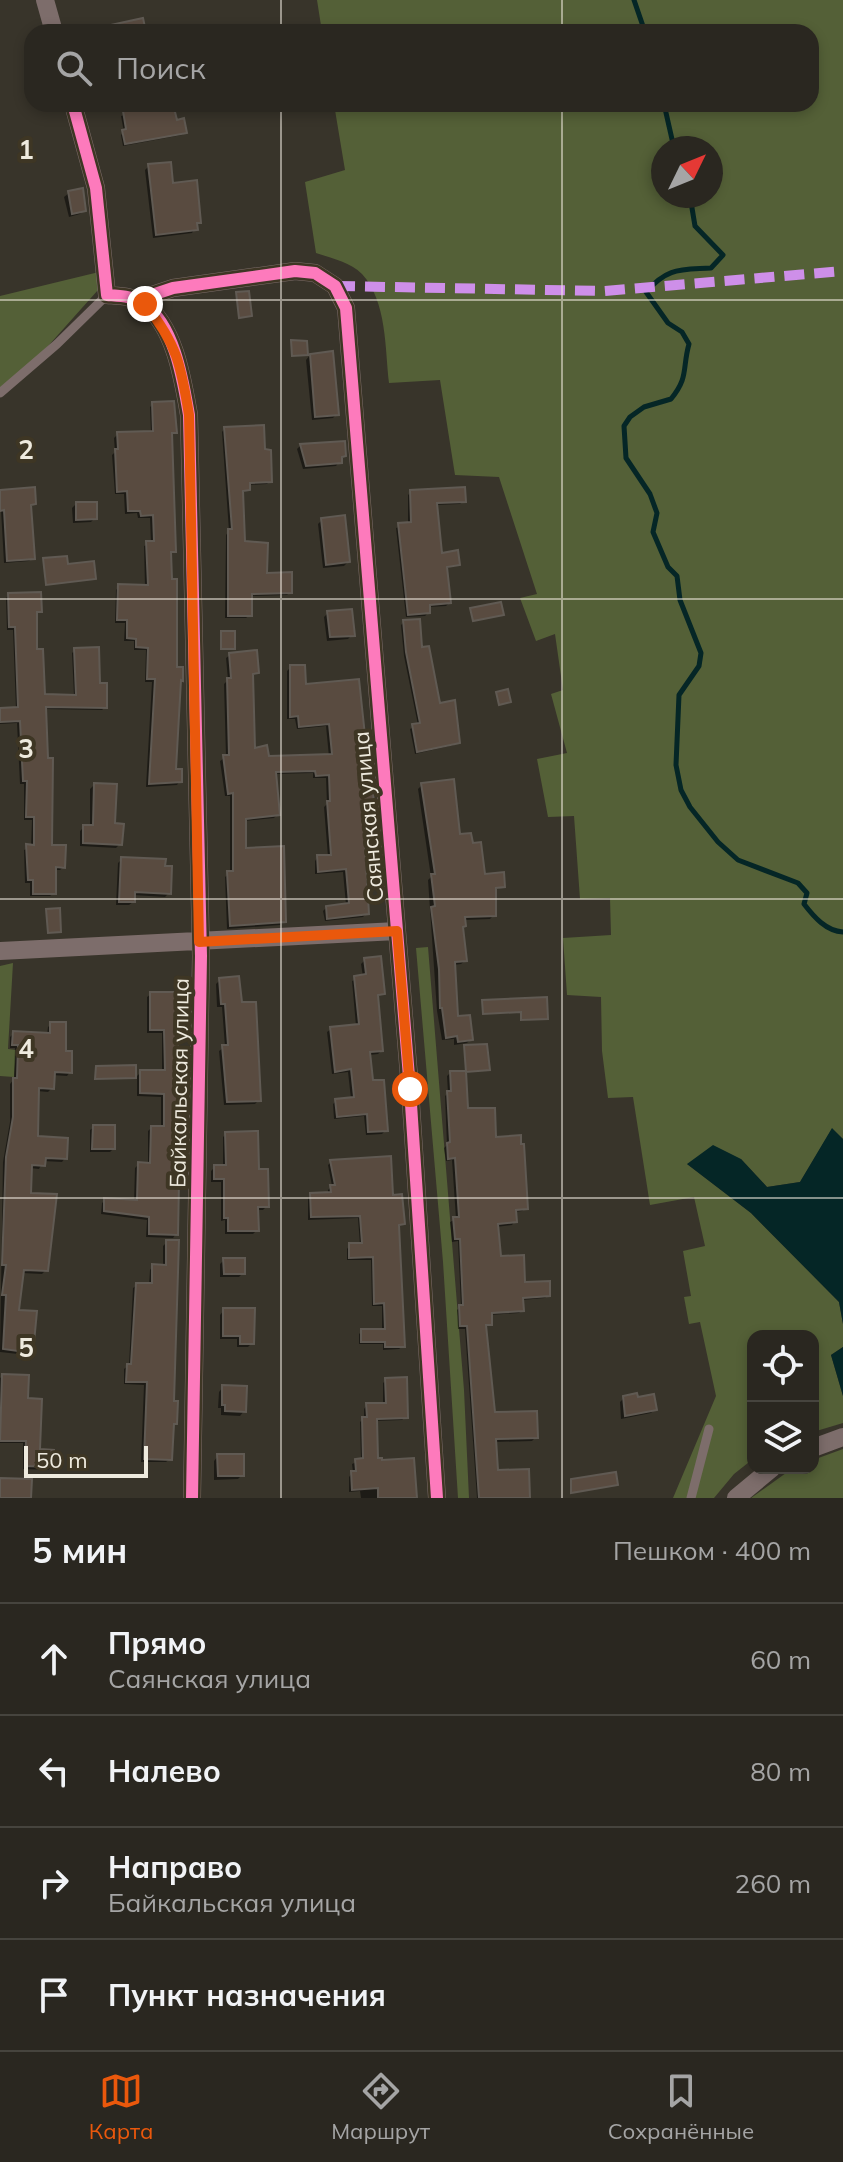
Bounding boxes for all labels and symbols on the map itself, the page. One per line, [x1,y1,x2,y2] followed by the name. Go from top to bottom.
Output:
[18,133,34,166] text: 1
[651,136,723,208] north arrow
[127,286,163,322] route end
[18,433,34,466] text: 2
[347,730,389,904] street label: Саянская улица
[18,732,34,765] text: 3
[163,978,195,1188] street label: Байкальская улица
[18,1032,34,1065] text: 4
[392,1071,428,1107] route start
[18,1331,34,1364] text: 5
[24,1442,148,1478] scale bar

